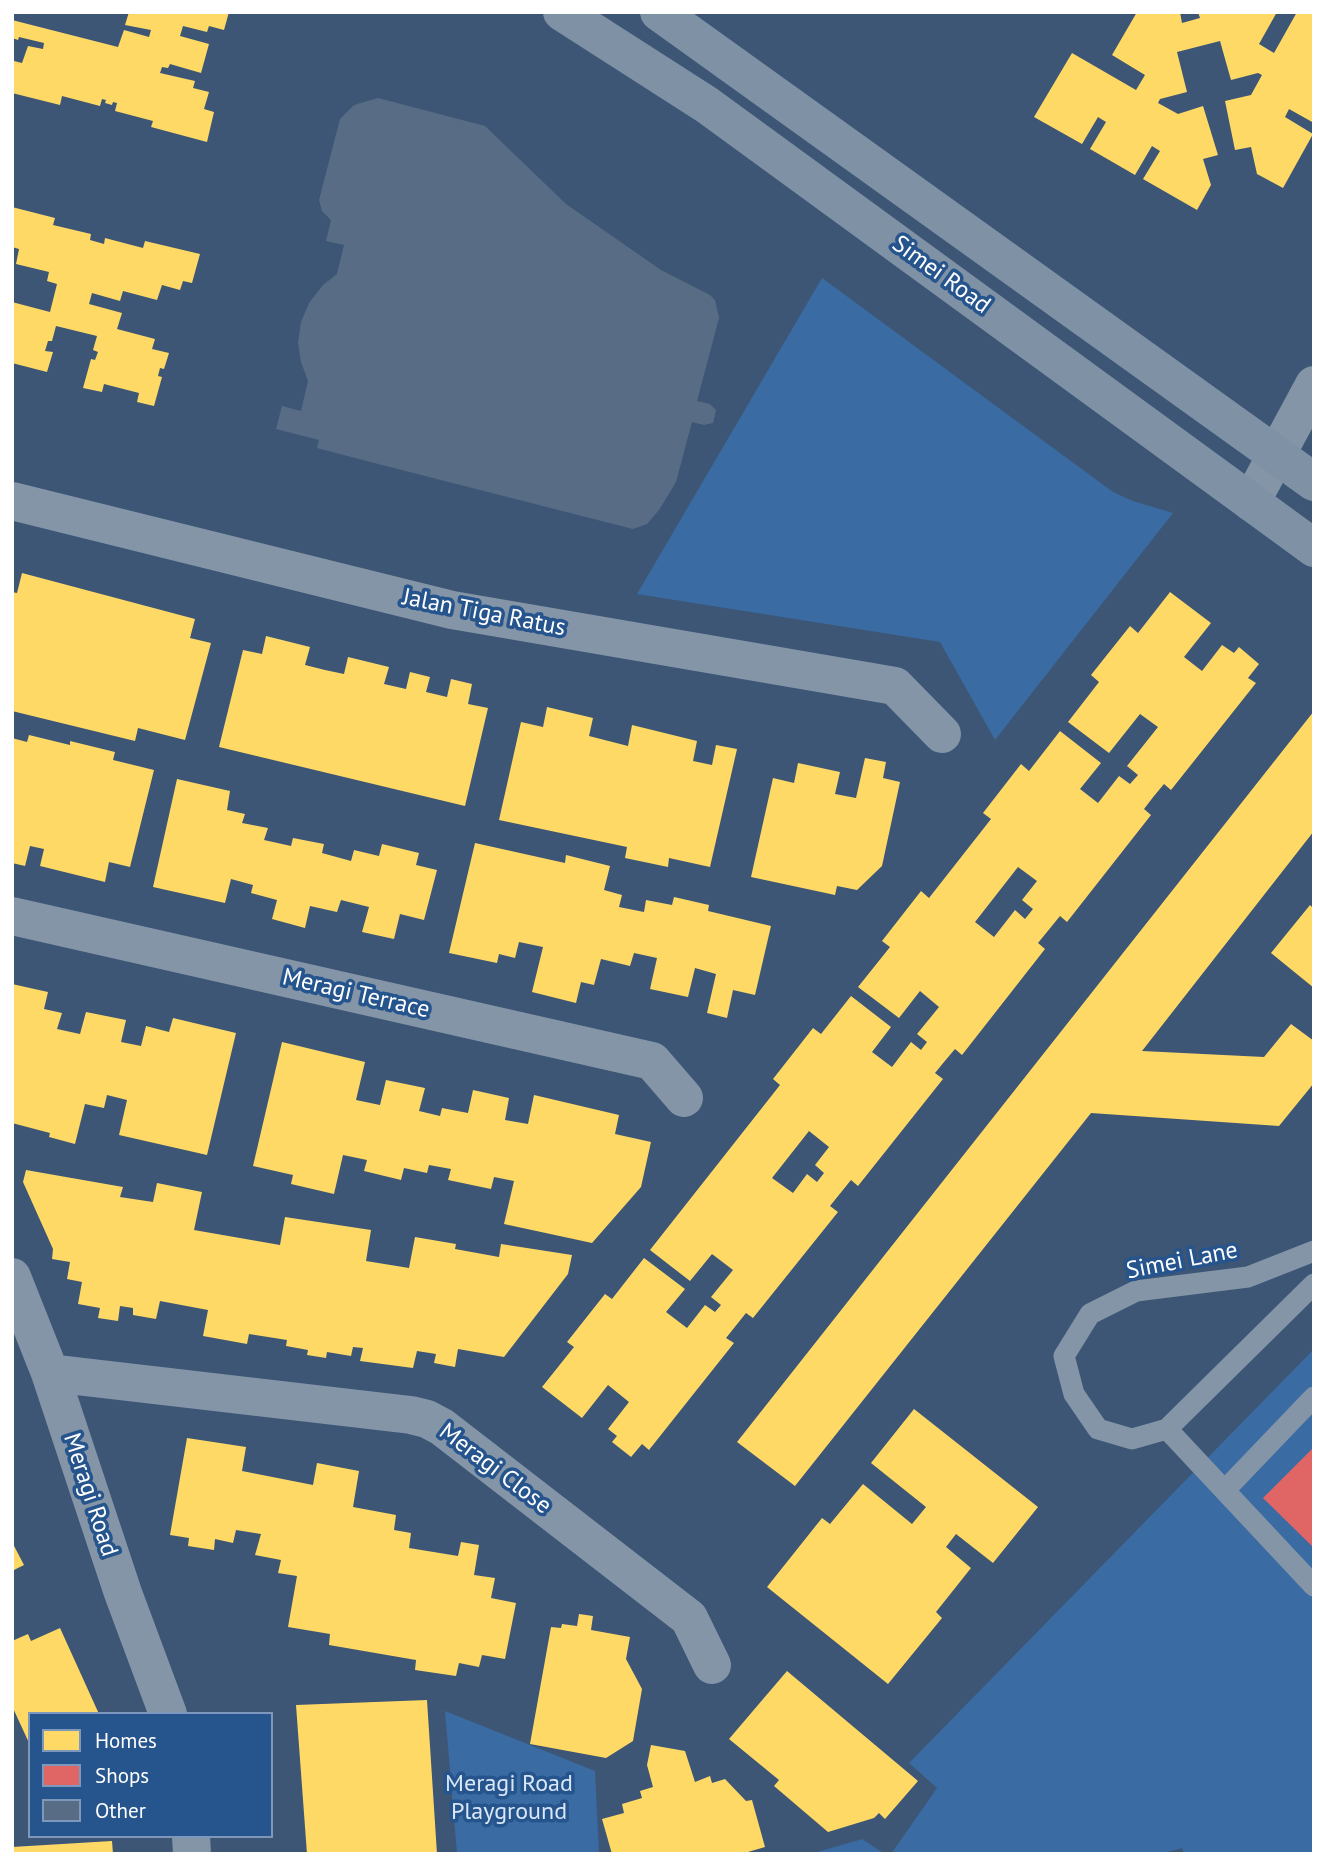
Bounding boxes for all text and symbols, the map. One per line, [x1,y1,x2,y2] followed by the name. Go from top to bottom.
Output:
[886,230,996,320] street label: Simei Road
[400,583,568,643] street label: Jalan Tiga Ratus
[280,963,432,1025] street label: Meragi Terrace
[1124,1236,1240,1286] street label: Simei Lane
[433,1418,557,1520] street label: Meragi Close
[57,1430,123,1560] street label: Meragi Road
[28,1712,273,1838] legend
[95,1727,157,1754] text: Homes
[95,1762,149,1789] text: Shops
[445,1770,573,1826] park label: Meragi Road Playground
[95,1797,146,1824] text: Other

